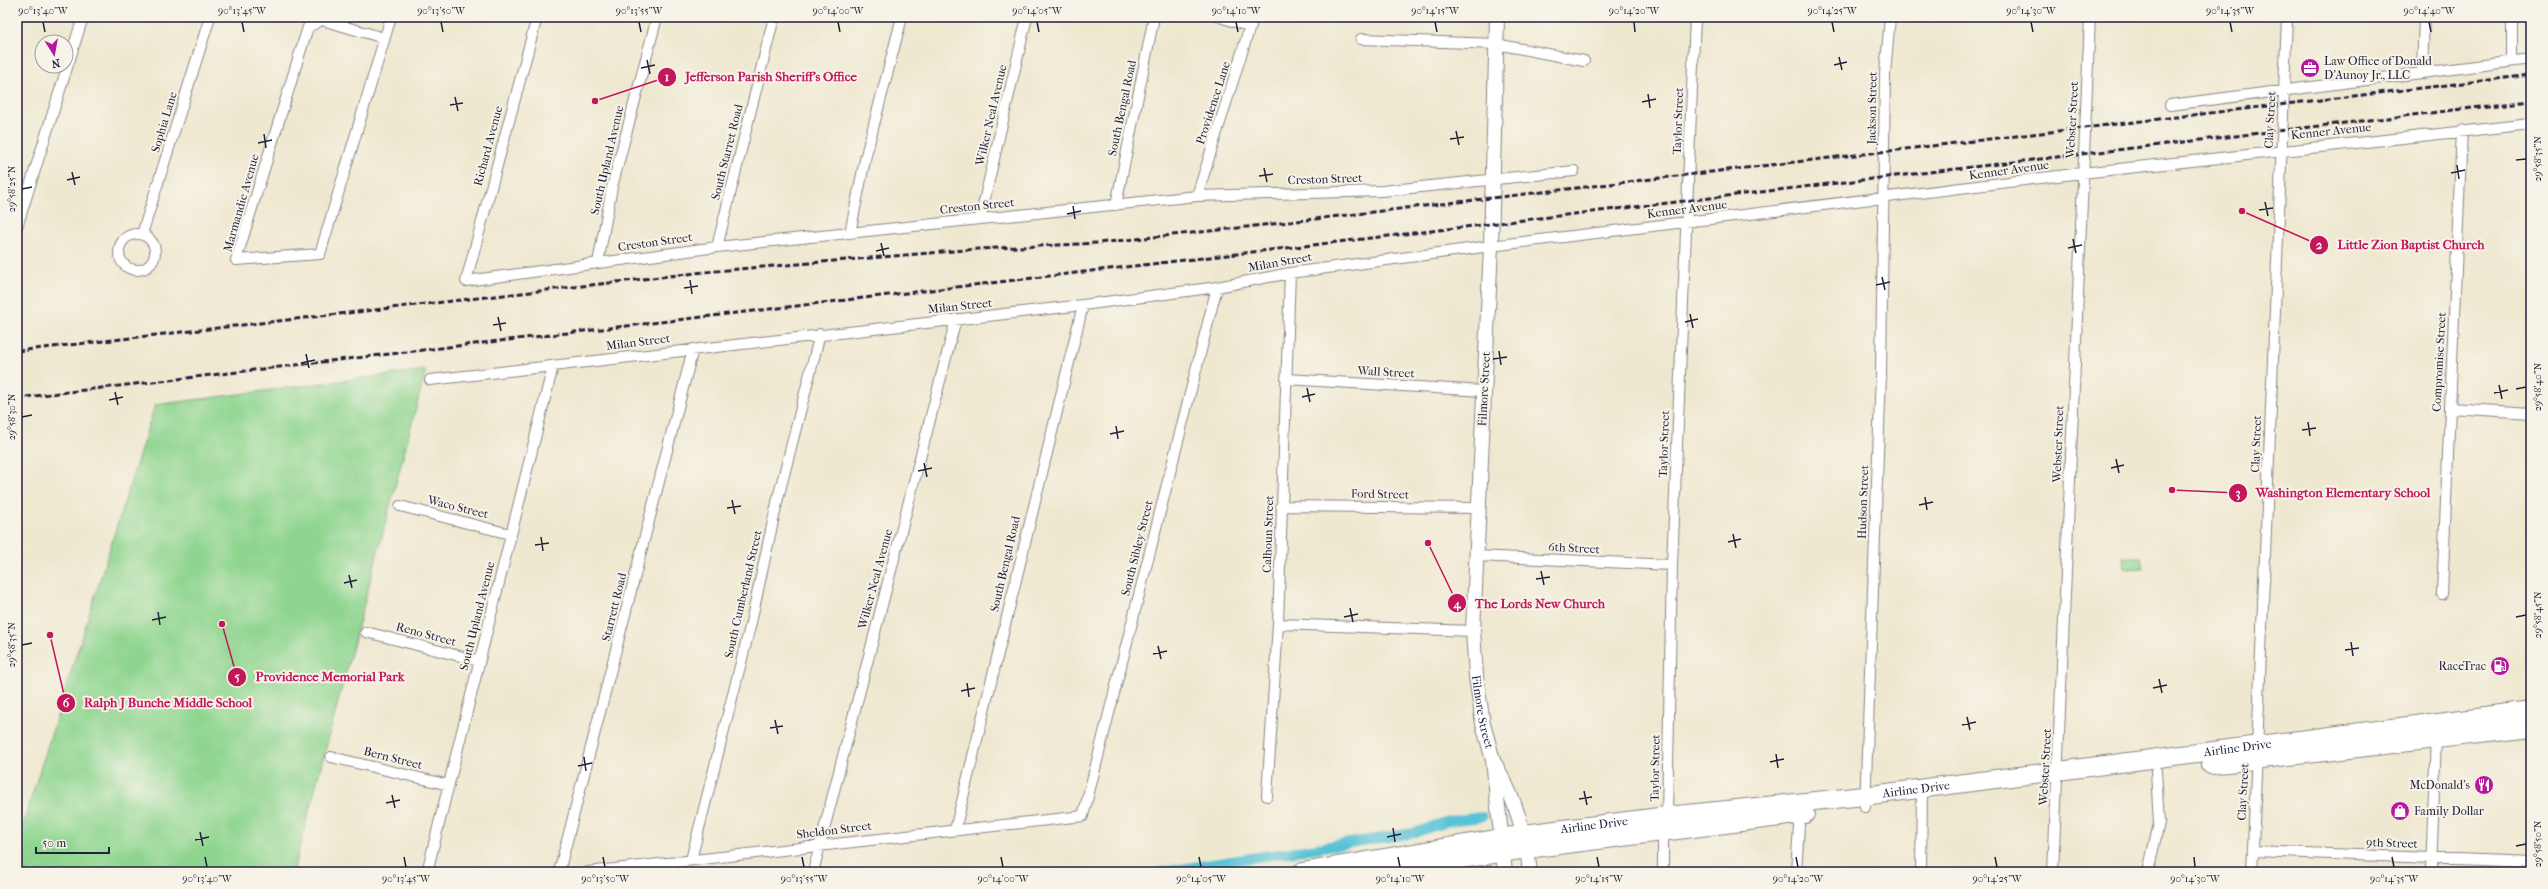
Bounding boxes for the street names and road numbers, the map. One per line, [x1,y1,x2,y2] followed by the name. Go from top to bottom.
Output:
[1105,58,1139,157] street label: South Bengal Road
[1193,60,1233,146] street label: Providence Lane
[972,63,1009,168] street label: Wilker Neal Avenue
[1864,71,1880,146] street label: Jackson Street
[2063,80,2081,160] street label: Webster Street
[1670,86,1686,155] street label: Taylor Street
[148,90,180,154] street label: Sophia Lane
[2262,90,2279,149] street label: Clay Street
[708,102,746,201] street label: South Starret Road
[471,104,505,188] street label: Richard Avenue
[588,104,626,216] street label: South Upland Avenue
[2290,120,2372,142] street label: Kenner Avenue
[220,152,262,254] street label: Marmandie Avenue
[1968,157,2050,183] street label: Kenner Avenue
[1287,171,1363,187] street label: Creston Street
[939,195,1016,217] street label: Creston Street
[1646,197,1728,221] street label: Kenner Avenue
[617,230,694,254] street label: Creston Street
[1247,249,1314,275] street label: Milan Street
[927,296,994,316] street label: Milan Street
[2429,311,2449,412] street label: Compromise Street
[605,331,672,353] street label: Milan Street
[1475,351,1493,427] street label: Filmore Street
[1356,363,1416,381] street label: Wall Street
[2050,404,2066,484] street label: Webster Street
[1656,409,1672,478] street label: Taylor Street
[2248,414,2264,473] street label: Clay Street
[1855,464,1871,539] street label: Hudson Street
[1351,486,1410,502] street label: Ford Street
[425,492,491,521] street label: Waco Street
[1260,494,1276,573] street label: Calhoun Street
[1118,498,1156,597] street label: South Sibley Street
[987,514,1023,613] street label: South Bengal Road
[855,527,895,632] street label: Wilker Neal Avenue
[721,528,765,659] street label: South Cumberland Street
[1548,540,1601,556] street label: 6th Street
[457,560,497,672] street label: South Upland Avenue
[599,571,629,643] street label: Starrett Road
[394,619,458,649] street label: Reno Street
[1469,674,1497,751] street label: Filmore Street
[2036,727,2054,807] street label: Webster Street
[1647,733,1663,802] street label: Taylor Street
[2202,737,2272,759] street label: Airline Drive
[362,744,425,772] street label: Bern Street
[2235,762,2252,821] street label: Clay Street
[1881,778,1951,801] street label: Airline Drive
[1559,814,1629,836] street label: Airline Drive
[796,818,873,842] street label: Sheldon Street
[2366,835,2419,851] street label: 9th Street

